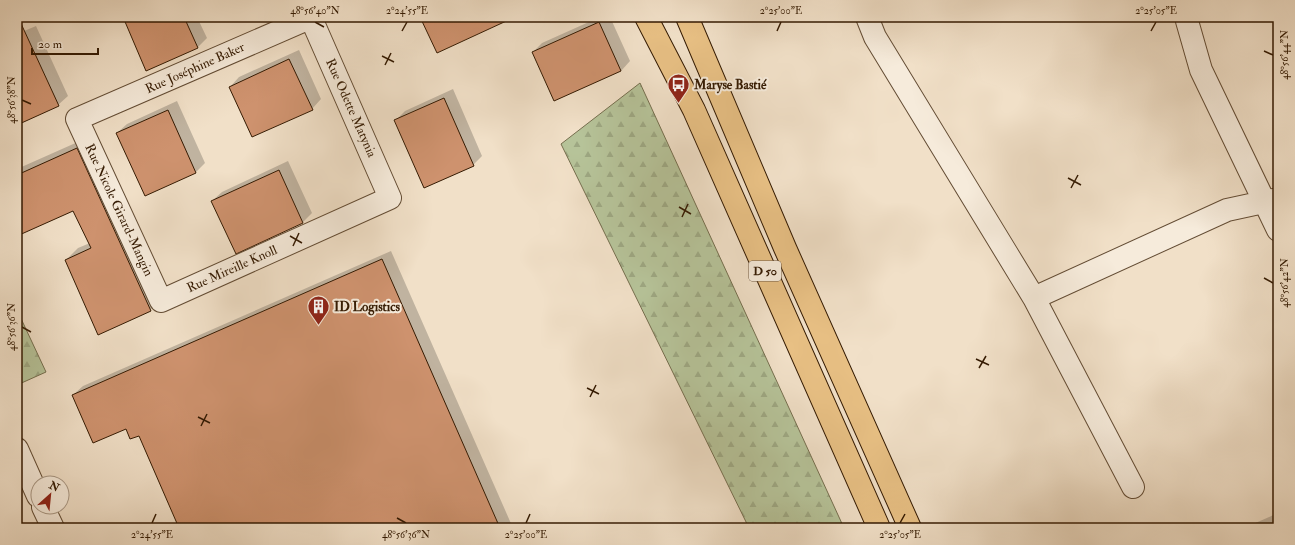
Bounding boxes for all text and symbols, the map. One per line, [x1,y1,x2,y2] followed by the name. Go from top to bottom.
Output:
[290,5,340,17] text: 48°56'40"N
[386,5,428,17] text: 2°24'55"E
[760,5,802,17] text: 2°25'00"E
[1135,5,1177,17] text: 2°25'05"E
[32,30,98,56] scale bar
[1279,30,1291,80] text: 48°56'44"N
[38,37,63,52] text: 20 m
[143,39,248,98] street label: Rue Joséphine Baker
[321,56,380,161] street label: Rue Odette Matynia
[665,72,691,105] bus stop icon: Maryse Bastié
[6,76,18,124] text: 48°56'38"N
[693,77,767,94] place label: Maryse Bastié
[81,141,157,279] street label: Rue Nicole Girard-Mangin
[184,242,280,296] street label: Rue Mireille Knoll
[1279,258,1291,308] text: 48°56'42"N
[749,261,781,281] road number: D 50
[306,294,332,327] building icon: ID Logistics
[334,299,400,316] place label: ID Logistics
[6,303,18,351] text: 48°56'36"N
[30,475,70,515] north arrow
[46,478,63,495] text: N
[131,529,173,541] text: 2°24'55"E
[382,529,430,541] text: 48°56'36"N
[505,529,547,541] text: 2°25'00"E
[879,529,921,541] text: 2°25'05"E

